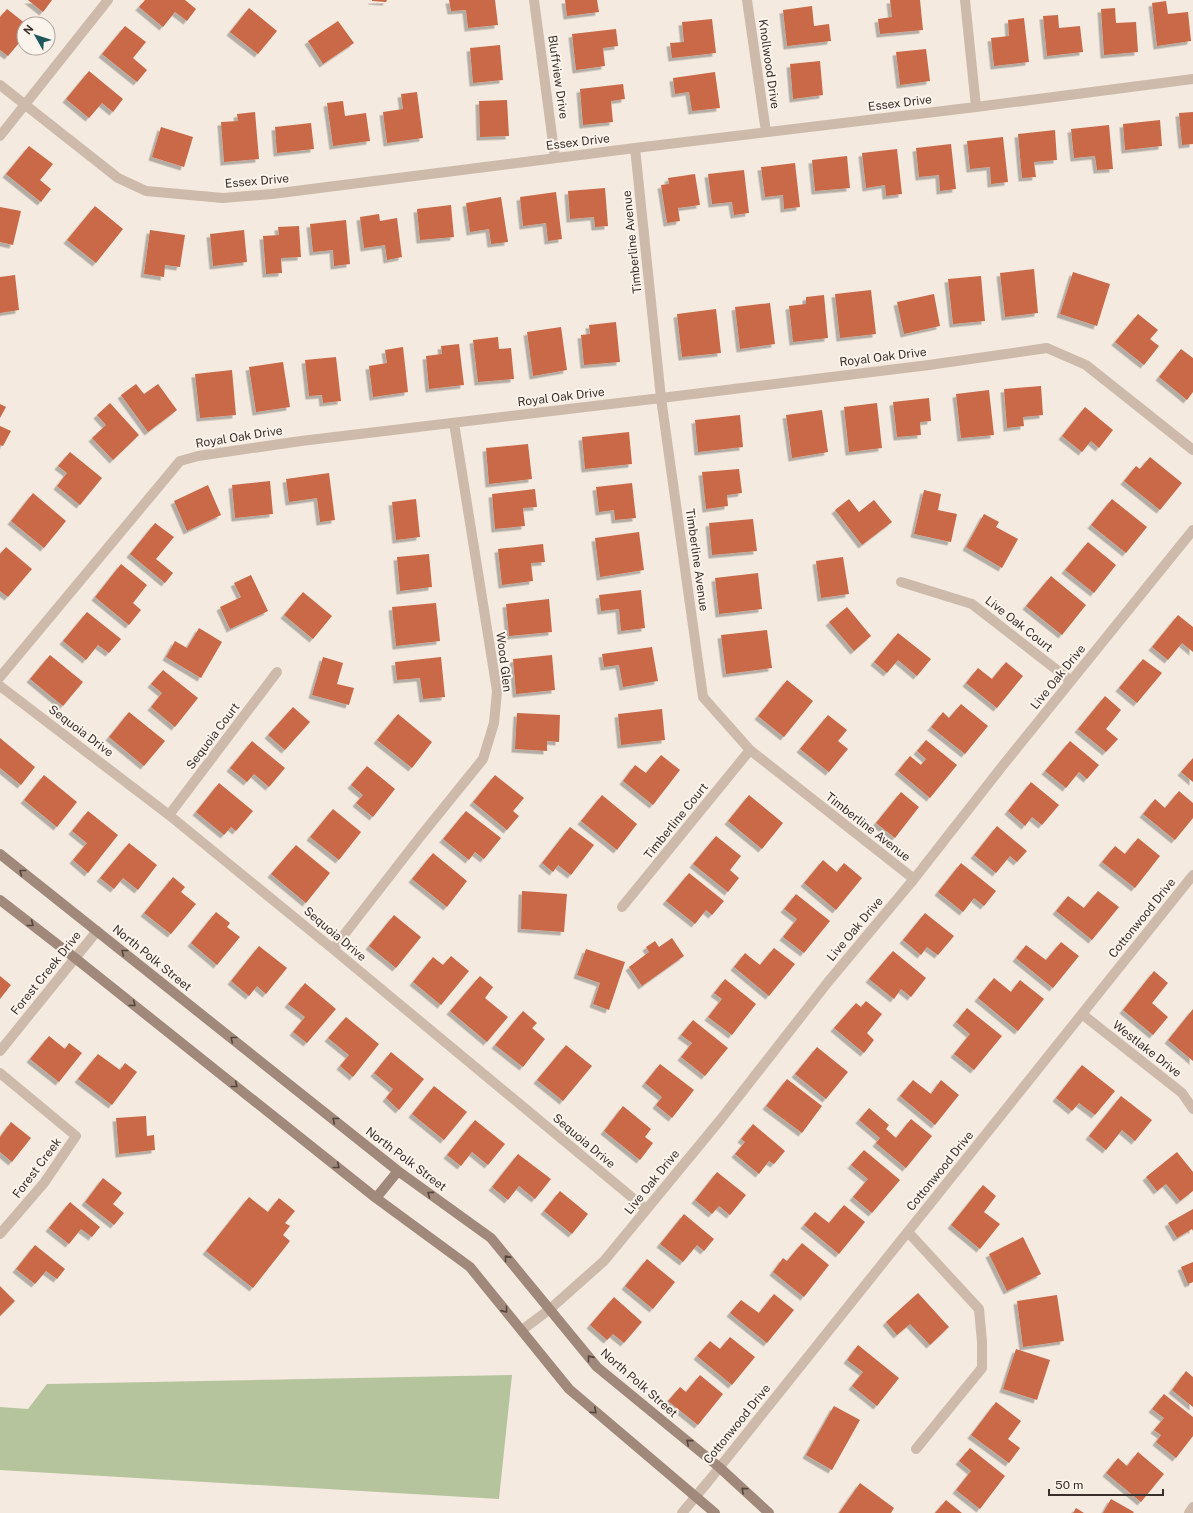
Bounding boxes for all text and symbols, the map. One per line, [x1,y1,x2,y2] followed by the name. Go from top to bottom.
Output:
[16,16,56,56] north arrow
[756,18,782,110] street label: Knollwood Drive
[21,23,36,37] text: N
[545,34,571,120] street label: Bluffview Drive
[867,92,933,114] street label: Essex Drive
[545,131,611,153] street label: Essex Drive
[224,171,290,191] street label: Essex Drive
[620,190,644,294] street label: Timberline Avenue
[839,345,928,369] street label: Royal Oak Drive
[517,385,606,409] street label: Royal Oak Drive
[195,423,284,451] street label: Royal Oak Drive
[683,508,711,612] street label: Timberline Avenue
[983,593,1056,655] street label: Live Oak Court
[493,631,515,693] street label: Wood Glen
[1028,642,1088,712] street label: Live Oak Drive
[183,700,243,772] street label: Sequoia Court
[46,702,116,760] street label: Sequoia Drive
[641,780,711,862] street label: Timberline Court
[823,790,913,865] street label: Timberline Avenue
[20,870,27,877] one-way arrow
[1106,875,1179,961] street label: Cottonwood Drive
[824,894,886,964] street label: Live Oak Drive
[301,904,369,964] street label: Sequoia Drive
[26,919,33,926] one-way arrow
[110,922,194,994] street label: North Polk Street
[8,928,84,1018] street label: Forest Creek Drive
[121,950,128,957] one-way arrow
[129,1000,136,1007] one-way arrow
[1110,1018,1184,1080] street label: Westlake Drive
[230,1037,237,1044] one-way arrow
[230,1080,237,1087] one-way arrow
[550,1111,618,1171] street label: Sequoia Drive
[332,1118,339,1125] one-way arrow
[363,1124,449,1194] street label: North Polk Street
[904,1128,977,1214] street label: Cottonwood Drive
[10,1135,64,1201] street label: Forest Creek
[622,1147,682,1217] street label: Live Oak Drive
[332,1161,339,1168] one-way arrow
[427,1191,434,1199] one-way arrow
[505,1255,512,1262] one-way arrow
[501,1305,508,1312] one-way arrow
[598,1346,681,1420] street label: North Polk Street
[588,1355,595,1363] one-way arrow
[701,1381,774,1467] street label: Cottonwood Drive
[589,1406,597,1413] one-way arrow
[686,1440,693,1447] one-way arrow
[1049,1471,1163,1497] scale bar
[1055,1478,1083,1492] text: 50 m
[741,1488,749,1495] one-way arrow

